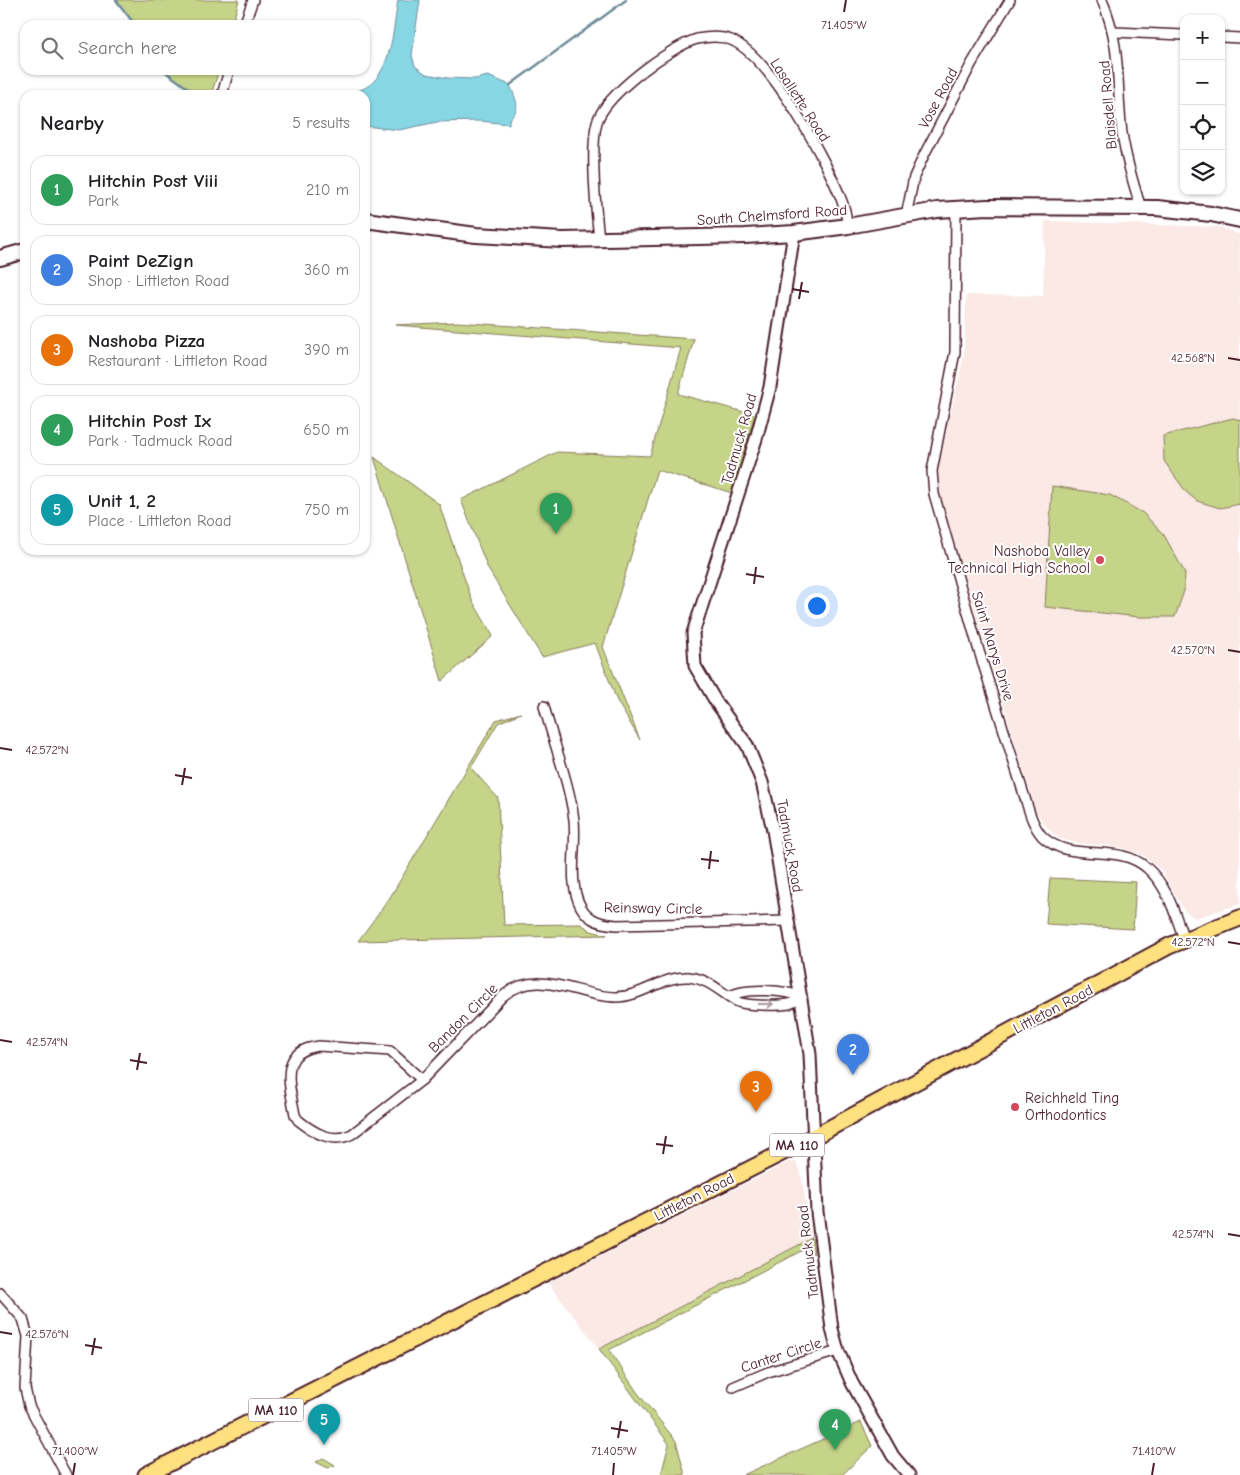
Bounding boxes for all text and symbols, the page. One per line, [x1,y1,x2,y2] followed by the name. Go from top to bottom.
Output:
[1180,15,1225,195] map controls
[1180,15,1225,60] button: +
[821,18,867,32] text: 71.405°W
[20,20,370,75] search box
[38,34,66,62] icon: search
[78,37,177,59] text: Search here
[766,55,834,145] street label: Lasallette Road
[1095,60,1121,150] street label: Blaisdell Road
[1180,60,1225,105] button: −
[915,65,961,131] street label: Vose Road
[1180,105,1225,150] button: locate
[40,111,104,135] text: Nearby
[292,114,350,132] text: 5 results
[1180,150,1225,195] button: layers
[88,170,218,192] text: Hitchin Post Viii
[54,181,60,199] text: 1
[306,181,349,199] text: 210 m
[88,192,119,210] text: Park
[696,201,848,229] street label: South Chelmsford Road
[88,250,194,272] text: Paint DeZign
[53,261,61,279] text: 2
[304,261,349,279] text: 360 m
[88,272,230,290] text: Shop · Littleton Road
[88,330,205,352] text: Nashoba Pizza
[53,341,61,359] text: 3
[304,341,349,359] text: 390 m
[1171,351,1215,365] text: 42.568°N
[88,352,267,370] text: Restaurant · Littleton Road
[717,391,761,487] street label: Tadmuck Road
[88,410,211,432] text: Hitchin Post Ix
[53,421,61,439] text: 4
[303,421,349,439] text: 650 m
[88,432,233,450] text: Park · Tadmuck Road
[88,490,156,512] text: Unit 1, 2
[540,493,572,534] pin: 1
[53,501,61,519] text: 5
[304,501,349,519] text: 750 m
[88,512,232,530] text: Place · Littleton Road
[948,542,1090,577] place label: Nashoba Valley Technical High School
[1094,554,1106,566] marker: Nashoba Valley Technical High School
[968,589,1018,703] street label: Saint Marys Drive
[804,593,830,619] your location
[1171,643,1215,657] text: 42.570°N
[25,743,69,757] text: 42.572°N
[773,798,807,894] street label: Tadmuck Road
[604,898,703,918] street label: Reinsway Circle
[1171,935,1215,949] text: 42.572°N
[425,979,502,1056] street label: Bandon Circle
[1010,980,1096,1038] street label: Littleton Road
[757,999,773,1009] one-way arrow
[837,1034,869,1075] pin: 2
[26,1035,68,1049] text: 42.574°N
[740,1071,772,1112] pin: 3
[1025,1089,1119,1124] place label: Reichheld Ting Orthodontics
[1009,1101,1021,1113] marker: Reichheld Ting Orthodontics
[770,1134,824,1156] road number: MA 110
[651,1169,737,1225] street label: Littleton Road
[793,1204,823,1300] street label: Tadmuck Road
[1172,1227,1214,1241] text: 42.574°N
[25,1327,69,1341] text: 42.576°N
[738,1333,824,1376] street label: Canter Circle
[248,1398,304,1422] road number: MA 110
[308,1404,340,1445] pin: 5
[819,1409,851,1450] pin: 4
[52,1444,99,1458] text: 71.400°W
[591,1444,637,1458] text: 71.405°W
[1132,1444,1176,1458] text: 71.410°W

